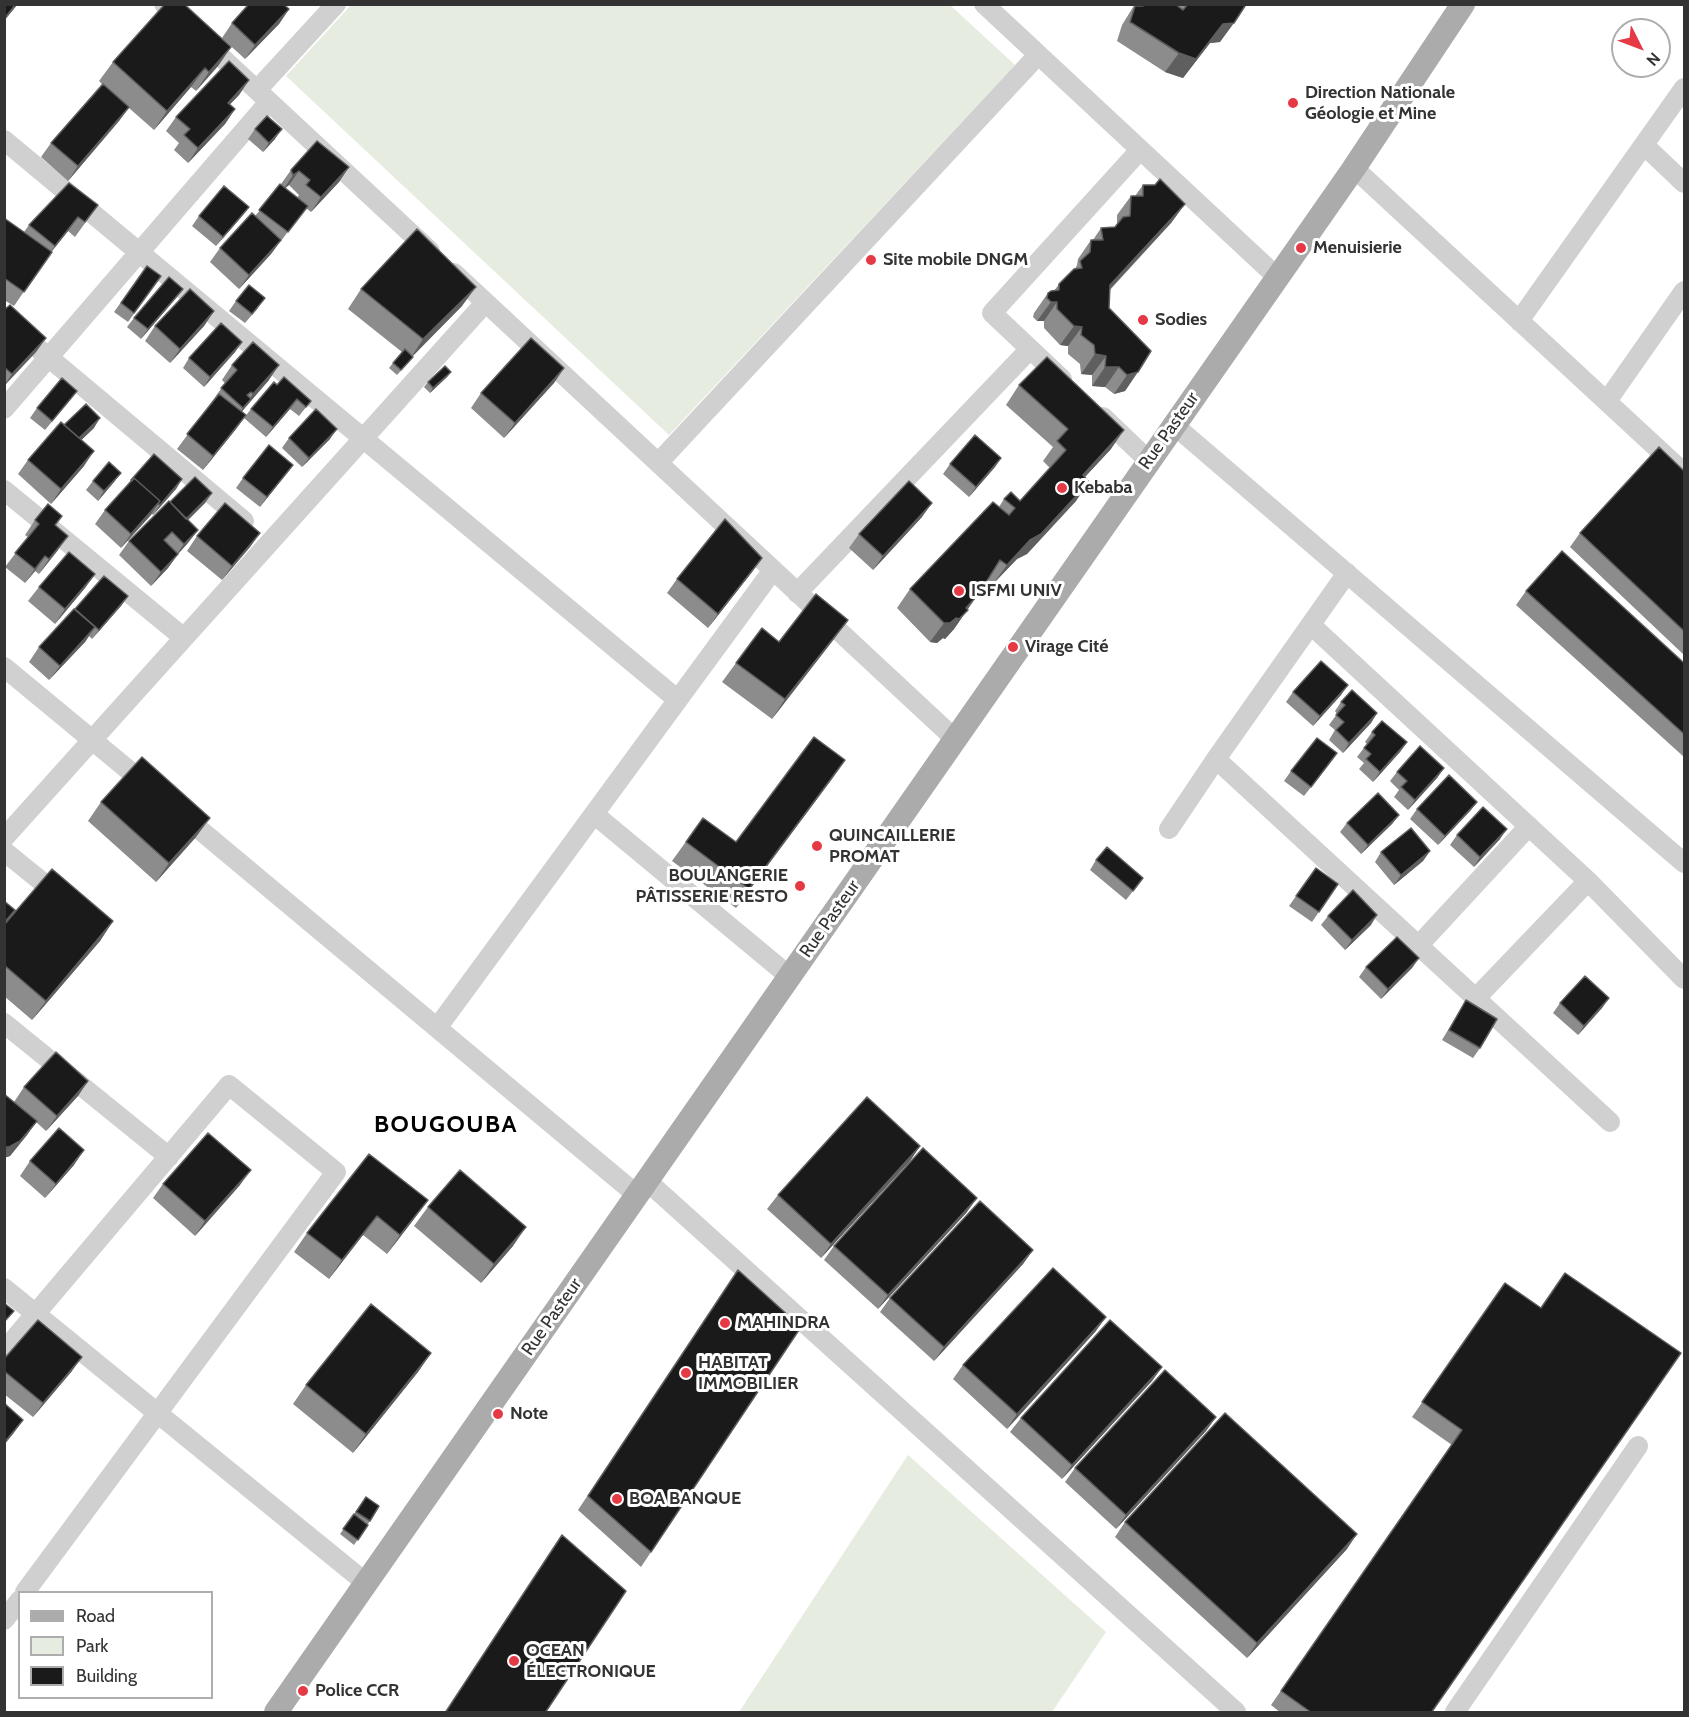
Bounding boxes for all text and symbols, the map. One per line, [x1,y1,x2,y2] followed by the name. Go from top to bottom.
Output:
[1611,18,1671,78] north arrow
[1642,48,1664,70] text: N
[1305,82,1455,124] place label: Direction Nationale Géologie et Mine
[1286,96,1300,110] marker: Direction Nationale Géologie et Mine
[1313,237,1402,259] place label: Menuisierie
[1294,241,1308,255] marker: Menuisierie
[883,249,1028,271] place label: Site mobile DNGM
[864,253,878,267] marker: Site mobile DNGM
[1155,309,1207,331] place label: Sodies
[1136,313,1150,327] marker: Sodies
[1134,388,1204,474] street label: Rue Pasteur
[1074,477,1132,499] place label: Kebaba
[1055,481,1069,495] marker: Kebaba
[971,580,1062,602] place label: ISFMI UNIV
[952,584,966,598] marker: ISFMI UNIV
[1025,636,1109,658] place label: Virage Cité
[1006,640,1020,654] marker: Virage Cité
[829,825,955,868] place label: QUINCAILLERIE PROMAT
[810,839,824,853] marker: QUINCAILLERIE PROMAT
[636,865,788,908] place label: BOULANGERIE PÂTISSERIE RESTO
[795,876,865,962] street label: Rue Pasteur
[793,879,807,893] marker: BOULANGERIE PÂTISSERIE RESTO
[374,1111,518,1139] district label: BOUGOUBA
[517,1274,587,1360] street label: Rue Pasteur
[737,1312,830,1334] place label: MAHINDRA
[718,1316,732,1330] marker: MAHINDRA
[698,1352,798,1394] place label: HABITAT IMMOBILIER
[679,1366,693,1380] marker: HABITAT IMMOBILIER
[510,1403,548,1425] place label: Note
[491,1407,505,1421] marker: Note
[629,1488,741,1510] place label: BOA BANQUE
[610,1492,624,1506] marker: BOA BANQUE
[18,1591,213,1699] legend
[76,1605,115,1627] text: Road
[76,1635,108,1657] text: Park
[526,1640,656,1682] place label: OCEAN ÉLECTRONIQUE
[507,1654,521,1668] marker: OCEAN ÉLECTRONIQUE
[76,1665,137,1687] text: Building
[315,1680,399,1702] place label: Police CCR
[296,1684,310,1698] marker: Police CCR

